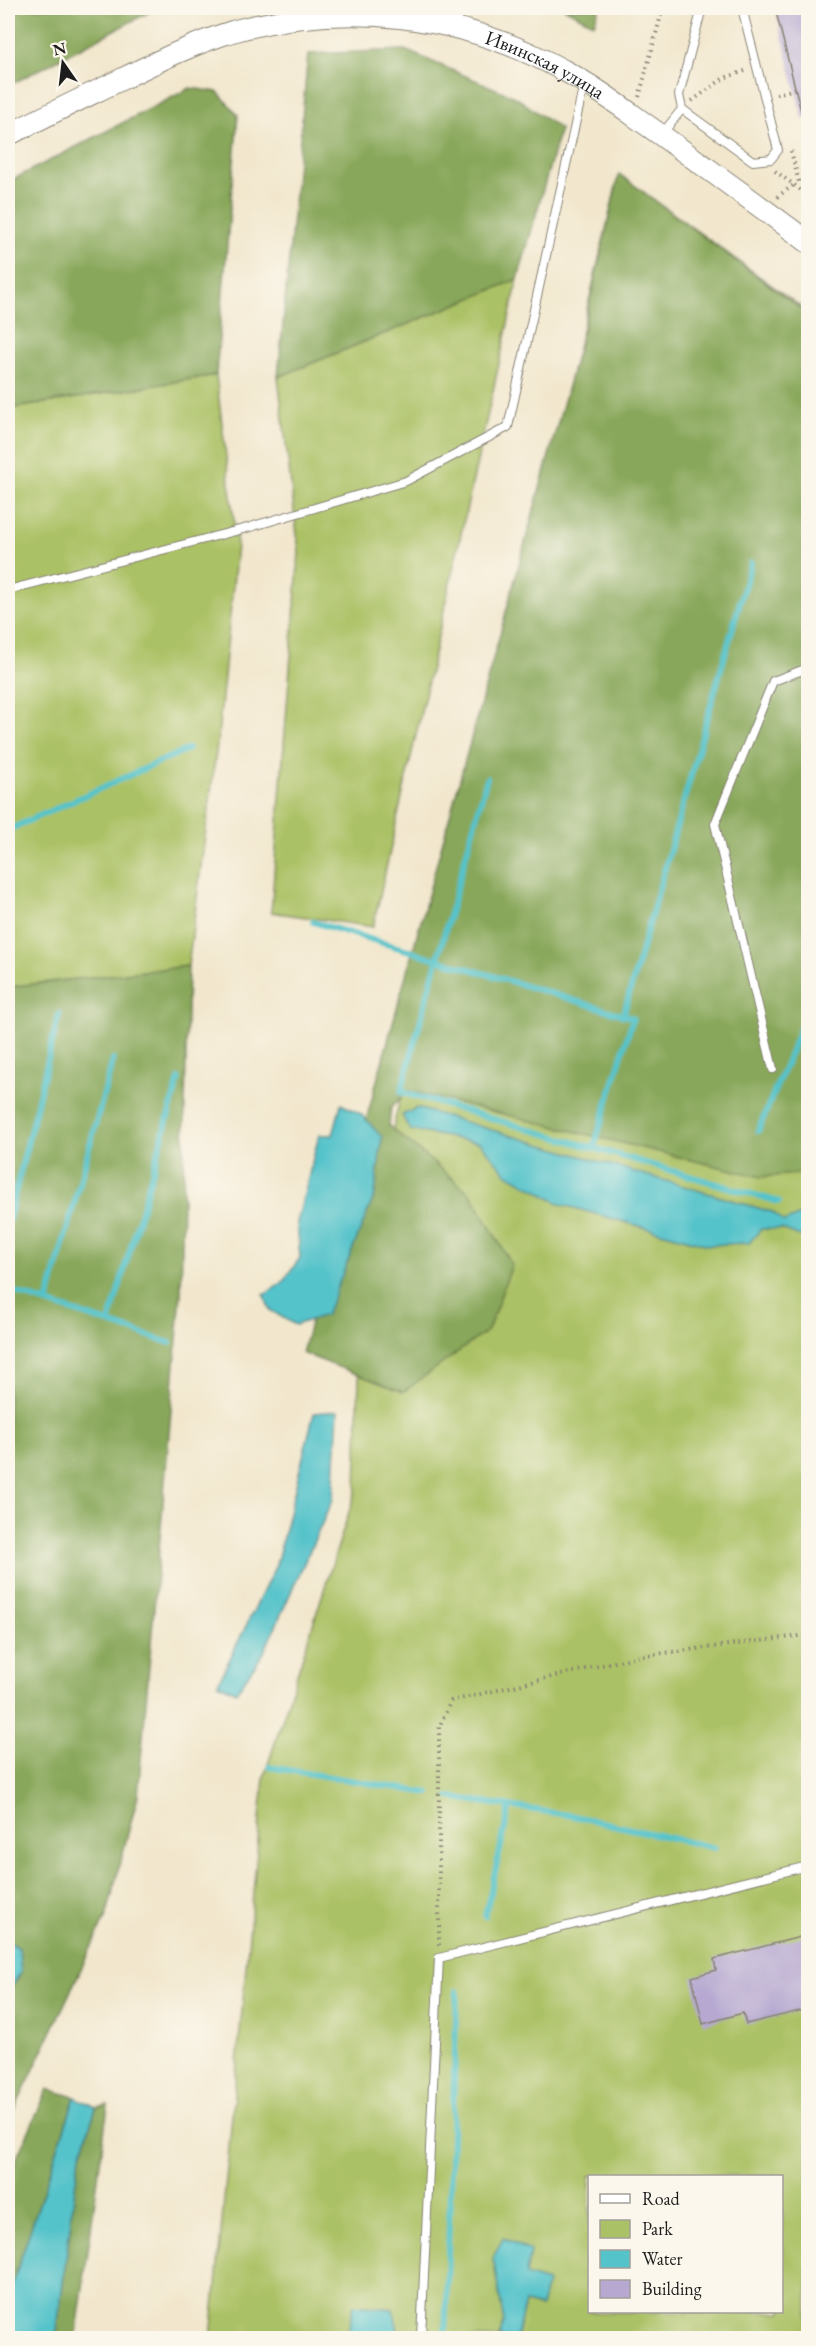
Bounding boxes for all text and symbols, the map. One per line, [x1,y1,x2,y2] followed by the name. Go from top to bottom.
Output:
[482,24,610,105] street label: Ивинская улица
[33,33,93,93] north arrow
[51,37,68,61] text: N
[588,2175,783,2313] legend
[642,2187,681,2210] text: Road
[642,2217,673,2240] text: Park
[642,2247,683,2270] text: Water
[642,2277,702,2300] text: Building

